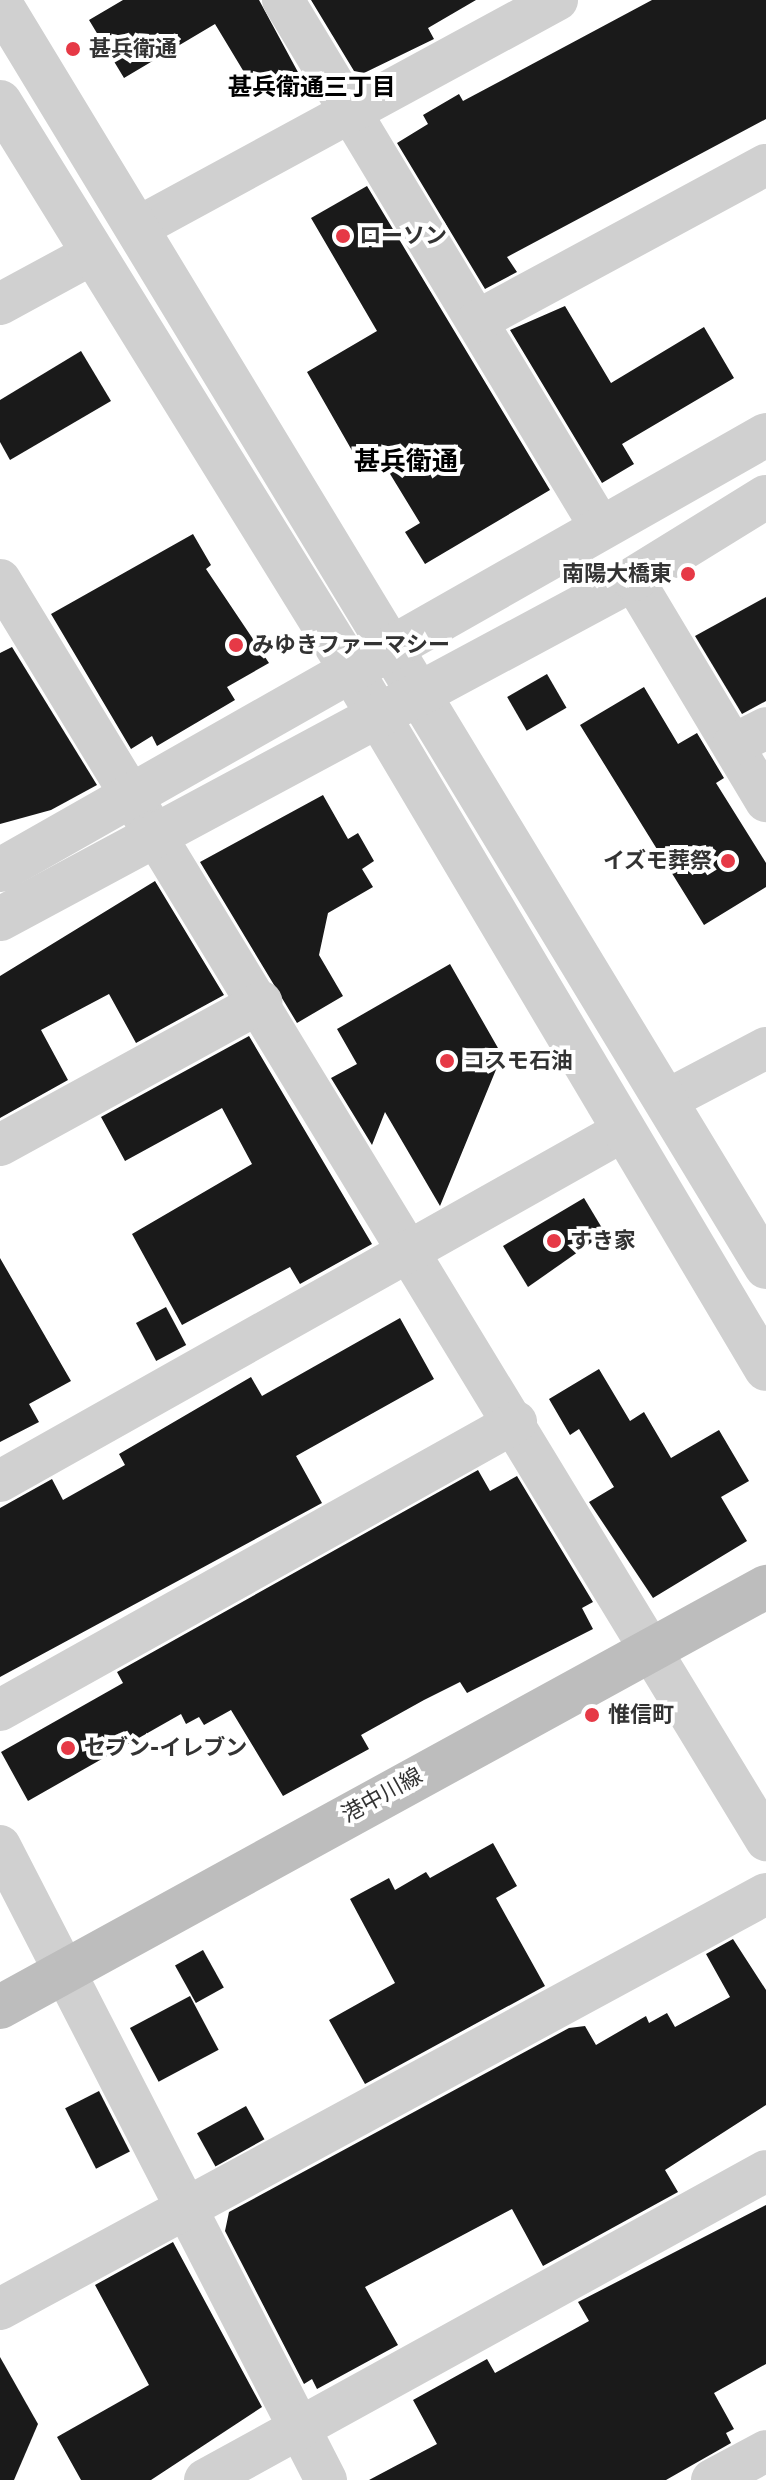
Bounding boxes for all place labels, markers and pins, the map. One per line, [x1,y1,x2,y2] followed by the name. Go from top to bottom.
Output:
[89,36,177,62] place label: 甚兵衛通
[64,40,82,58] marker: 甚兵衛通
[359,223,447,249] place label: ローソン
[334,227,352,245] marker: ローソン
[562,561,672,587] place label: 南陽大橋東
[679,565,697,583] marker: 南陽大橋東
[252,632,450,658] place label: みゆきファーマシー
[227,636,245,654] marker: みゆきファーマシー
[602,848,712,874] place label: イズモ葬祭
[719,852,737,870] marker: イズモ葬祭
[463,1048,573,1074] place label: コスモ石油
[438,1052,456,1070] marker: コスモ石油
[570,1228,636,1254] place label: すき家
[545,1232,563,1250] marker: すき家
[608,1702,674,1728] place label: 惟信町
[583,1706,601,1724] marker: 惟信町
[84,1735,247,1761] place label: セブン-イレブン
[59,1739,77,1757] marker: セブン-イレブン

